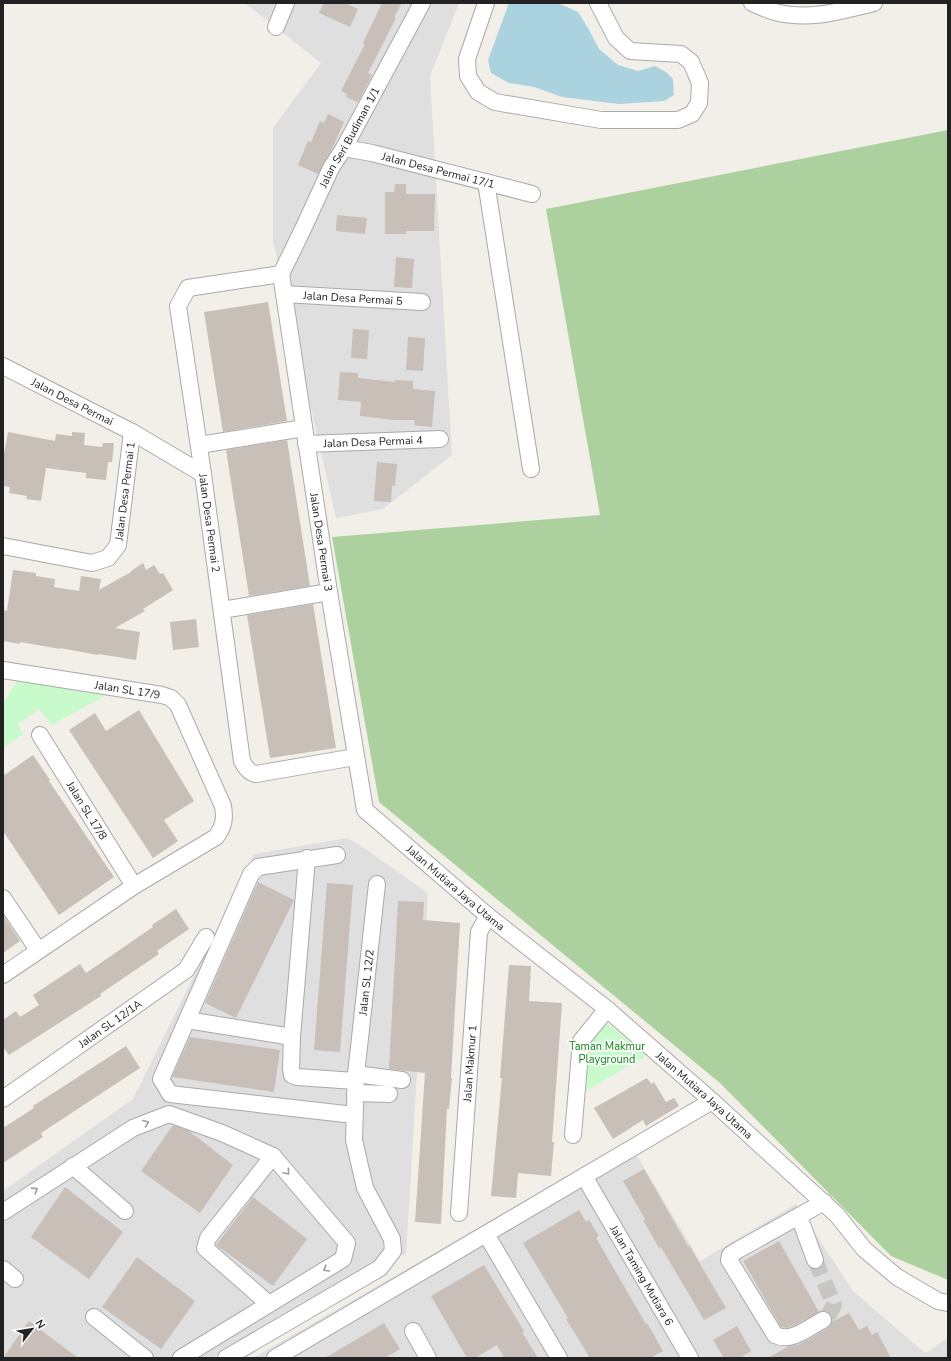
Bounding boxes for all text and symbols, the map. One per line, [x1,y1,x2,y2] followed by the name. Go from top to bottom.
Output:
[316,84,383,191] street label: Jalan Seri Budiman 1/1
[379,149,496,192] street label: Jalan Desa Permai 17/1
[302,288,403,309] street label: Jalan Desa Permai 5
[28,374,116,429] street label: Jalan Desa Permai
[322,433,423,451] street label: Jalan Desa Permai 4
[111,441,139,542] street label: Jalan Desa Permai 1
[195,472,223,573] street label: Jalan Desa Permai 2
[306,491,336,592] street label: Jalan Desa Permai 3
[93,677,161,703] street label: Jalan SL 17/9
[62,778,111,843] street label: Jalan SL 17/8
[402,841,508,934] street label: Jalan Mutiara Jaya Utama
[355,949,378,1017] street label: Jalan SL 12/2
[75,996,145,1052] street label: Jalan SL 12/1A
[460,1024,480,1104] street label: Jalan Makmur 1
[569,1039,645,1067] park label: Taman Makmur Playground
[652,1048,756,1143] street label: Jalan Mutiara Jaya Utama
[143,1119,150,1127] one-way arrow
[282,1167,289,1175] one-way arrow
[31,1187,38,1195] one-way arrow
[606,1222,677,1329] street label: Jalan Taming Mutiara 6
[323,1264,330,1272] one-way arrow
[12,1309,52,1349] north arrow
[32,1317,49,1331] text: N

